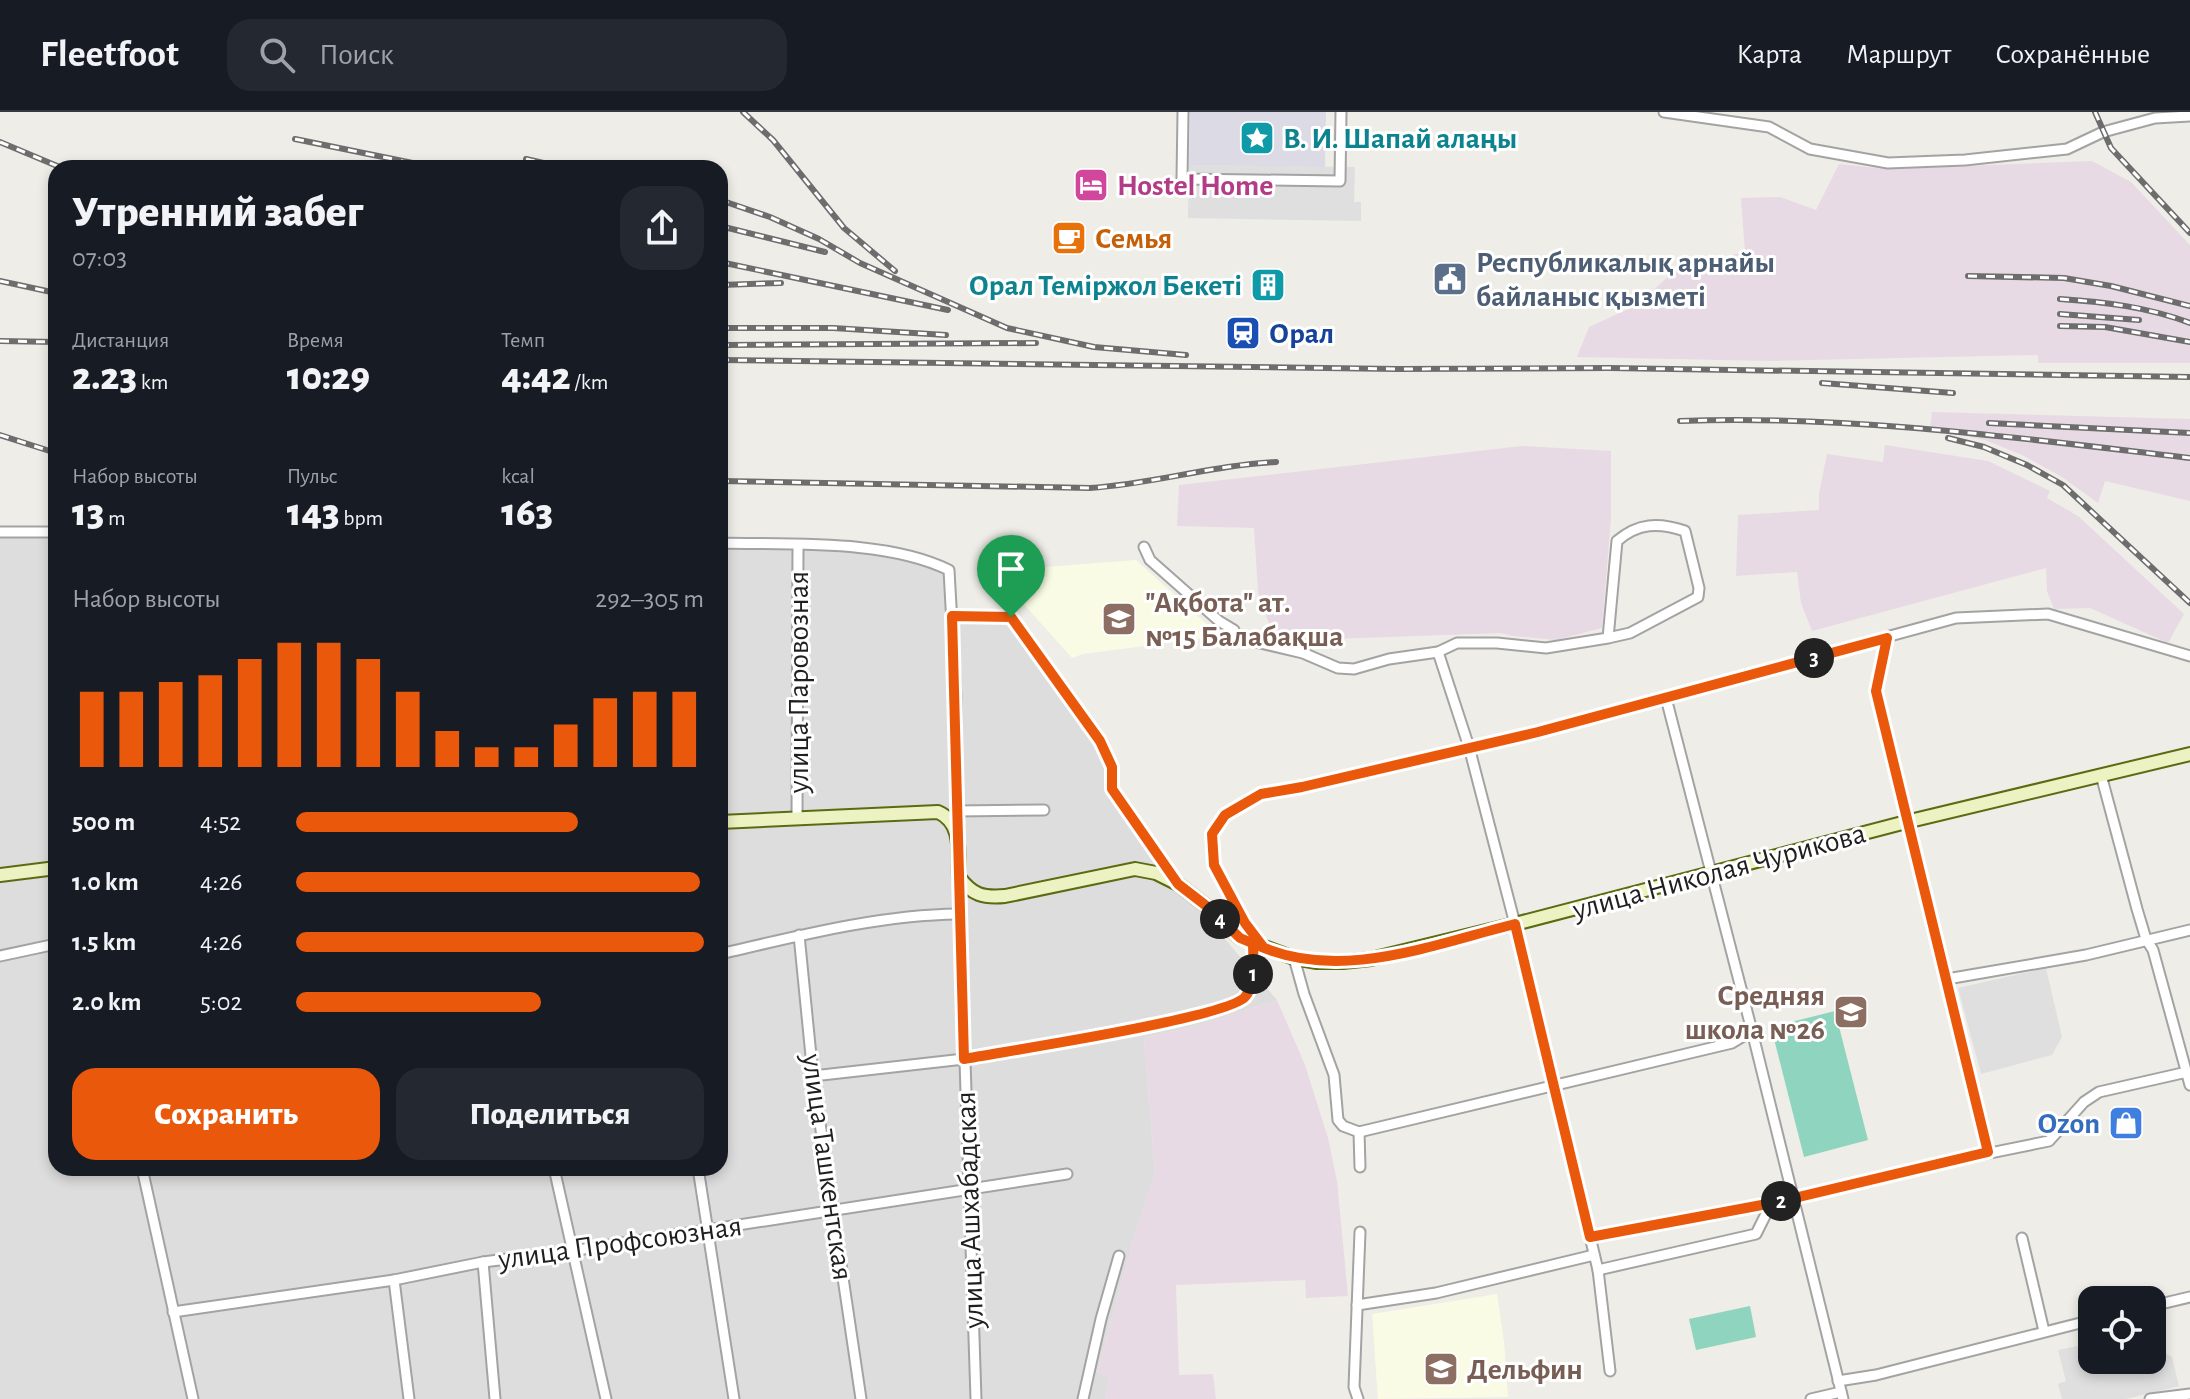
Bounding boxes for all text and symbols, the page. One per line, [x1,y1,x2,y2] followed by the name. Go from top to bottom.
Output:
[227,19,787,91] search box
[255,33,299,77] icon: search
[40,36,179,74] text: Fleetfoot
[319,40,394,70] text: Поиск
[1736,41,1802,69] text: Карта
[1846,41,1951,69] text: Маршрут
[1995,41,2150,69] text: Сохранённые
[1238,119,1276,157] place icon: В. И. Шапай алаңы
[1283,124,1517,154] place label: В. И. Шапай алаңы
[1072,166,1110,204] hotel icon: Hostel Home
[1117,171,1273,201] place label: Hostel Home
[620,186,704,270] button: share
[72,191,363,235] text: Утренний забег
[1050,219,1088,257] cafe icon: Семья
[1095,224,1172,254] place label: Семья
[72,245,127,271] text: 07:03
[1476,248,1775,312] place label: Республикалық арнайы байланыс қызметі
[1431,260,1469,298] public building icon: Республикалық арнайы байланыс қызметі
[1249,266,1287,304] building icon: Орал Теміржол Бекеті
[969,271,1242,301] place label: Орал Теміржол Бекеті
[1224,314,1262,352] station icon: Орал
[1269,319,1334,349] place label: Орал
[72,329,169,351] text: Дистанция
[287,329,344,351] text: Время
[501,329,545,351] text: Темп
[72,357,137,397] text: 2.23
[287,357,370,397] text: 10:29
[501,357,571,397] text: 4:42
[137,371,168,393] text: km
[571,371,608,393] text: /km
[72,465,198,487] text: Набор высоты
[287,465,338,487] text: Пульс
[501,465,535,487] text: kcal
[72,493,104,533] text: 13
[287,493,340,533] text: 143
[501,493,553,533] text: 163
[104,507,126,529] text: m
[340,507,383,529] text: bpm
[977,535,1045,617] pin
[989,547,1033,591] icon: arrive
[784,571,814,794] street label: улица Паровозная
[72,586,221,612] text: Набор высоты
[595,586,704,612] text: 292–305 m
[1145,588,1343,652] place label: "Ақбота" ат. №15 Балабақша
[1100,600,1138,638] school or university icon: "Ақбота" ат. №15 Балабақша
[1794,638,1834,678] pin: 3
[1809,647,1819,669] text: 3
[72,809,135,835] text: 500 m
[200,809,241,835] text: 4:52
[1569,818,1869,926] street label: улица Николая Чурикова
[72,869,139,895] text: 1.0 km
[200,869,243,895] text: 4:26
[1200,899,1240,939] pin: 4
[1214,908,1226,930] text: 4
[72,929,136,955] text: 1.5 km
[200,929,243,955] text: 4:26
[1233,954,1273,994] pin: 1
[1249,963,1257,985] text: 1
[1685,981,1825,1045] place label: Средняя школа №26
[72,989,142,1015] text: 2.0 km
[200,989,242,1015] text: 5:02
[1832,993,1870,1031] school or university icon: Средняя школа №26
[796,1051,858,1282] street label: улица Ташкентская
[72,1068,380,1160] button: Сохранить
[396,1068,704,1160] button: Поделиться
[951,1091,989,1330] street label: улица Ашхабадская
[2107,1104,2145,1142] shop icon: Ozon
[2038,1109,2100,1139] place label: Ozon
[1761,1181,1801,1221] pin: 2
[1776,1190,1786,1212] text: 2
[495,1211,744,1275] street label: улица Профсоюзная
[2078,1286,2166,1374] map controls
[2078,1286,2166,1374] button: locate
[1422,1350,1460,1388] school or university icon: Дельфин
[1467,1355,1583,1385] place label: Дельфин

